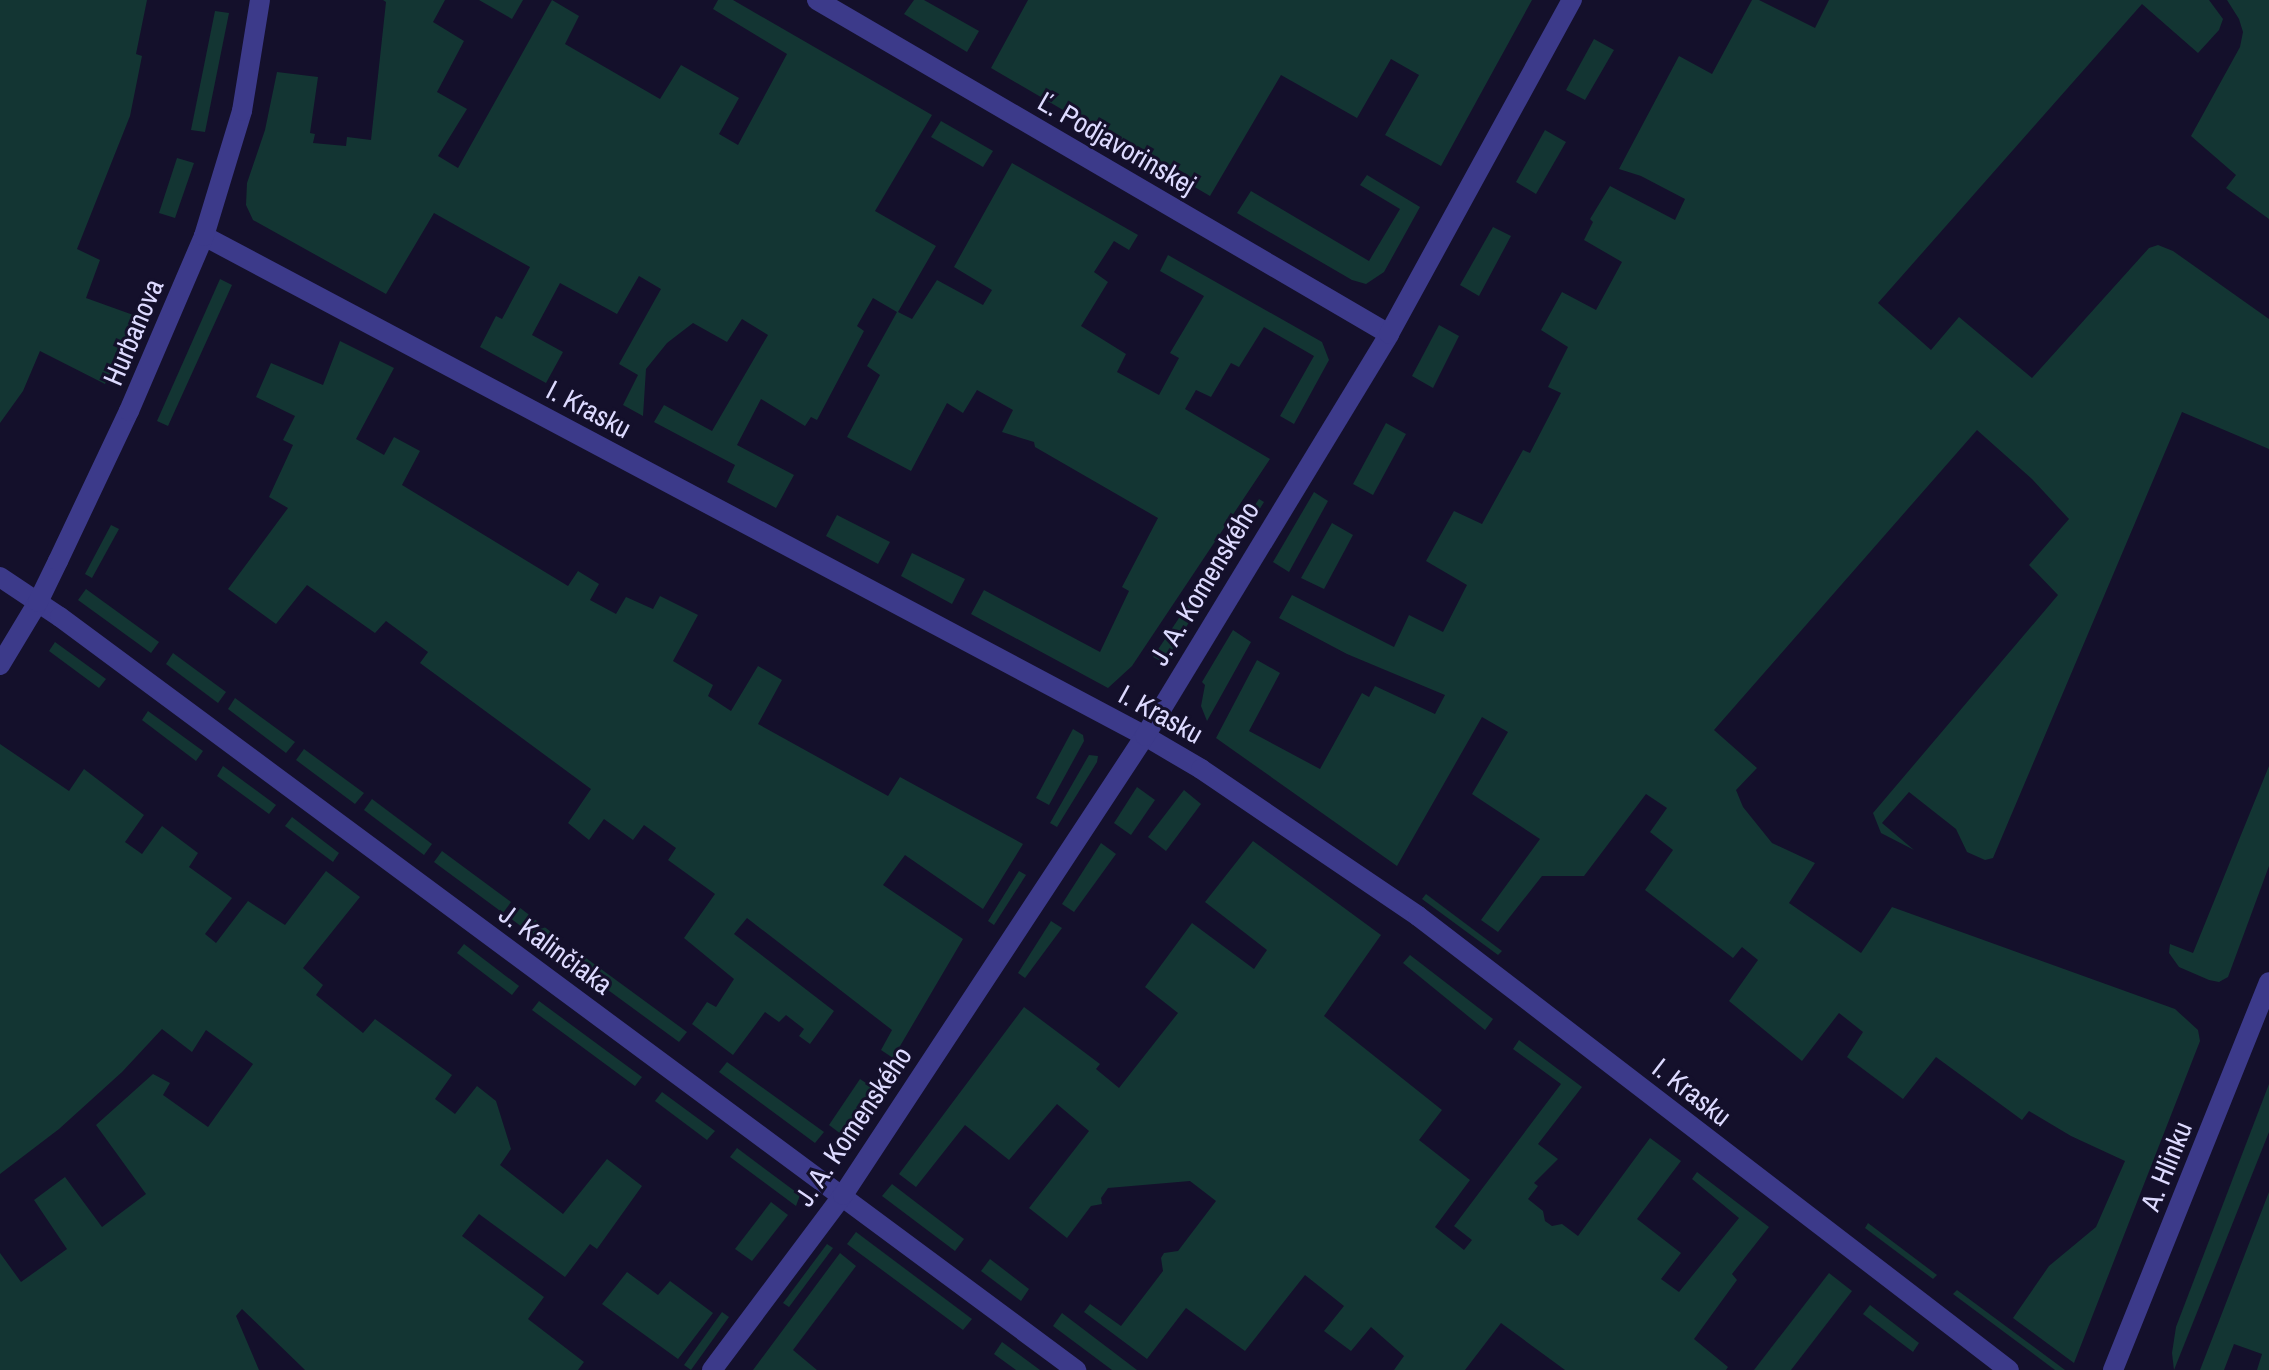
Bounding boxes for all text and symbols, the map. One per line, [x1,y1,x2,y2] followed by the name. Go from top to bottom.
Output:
[1032,84,1202,202] street label: Ľ. Podjavorinskej
[96,274,170,390] street label: Hurbanova
[541,373,637,445] street label: I. Krasku
[1142,494,1266,672] street label: J. A. Komenského
[1113,677,1209,751] street label: I. Krasku
[493,897,619,1001] street label: J. Kalinčiaka
[787,1039,919,1213] street label: J. A. Komenského
[1646,1051,1738,1133] street label: I. Krasku
[2133,1117,2199,1215] street label: A. Hlinku

